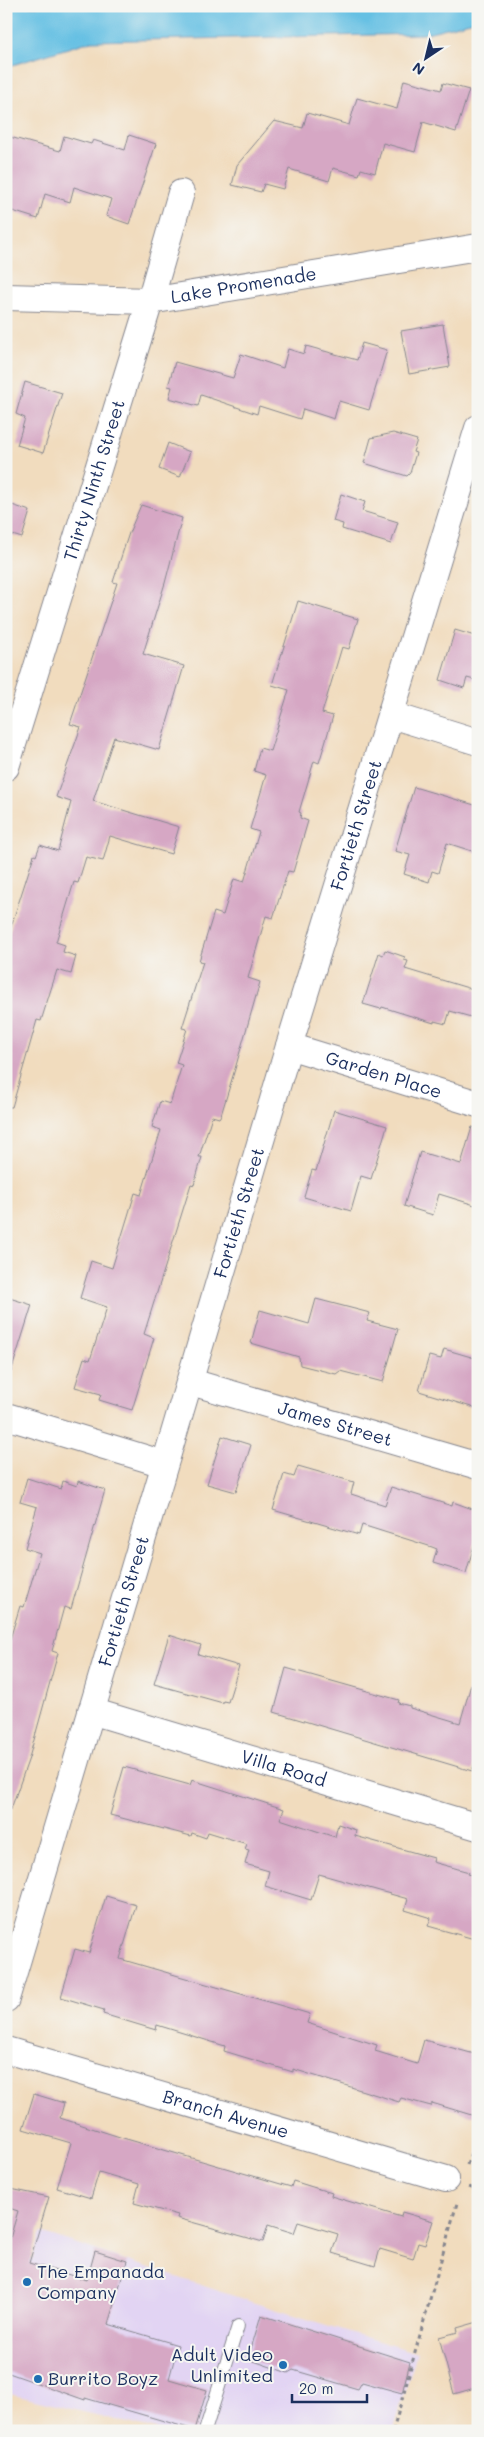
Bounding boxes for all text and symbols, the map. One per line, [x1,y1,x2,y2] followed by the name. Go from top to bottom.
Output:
[402,32,452,82] north arrow
[408,58,428,80] text: N
[169,261,318,308] street label: Lake Promenade
[57,396,130,564] street label: Thirty Ninth Street
[324,757,387,893] street label: Fortieth Street
[323,1045,445,1103] street label: Garden Place
[208,1144,269,1281] street label: Fortieth Street
[275,1395,395,1451] street label: James Street
[92,1532,154,1669] street label: Fortieth Street
[238,1744,329,1792] street label: Villa Road
[160,2084,292,2143] street label: Branch Avenue
[37,2259,165,2304] place label: The Empanada Company
[21,2276,33,2288] marker: The Empanada Company
[171,2342,273,2387] place label: Adult Video Unlimited
[277,2359,289,2371] marker: Adult Video Unlimited
[48,2366,158,2390] place label: Burrito Boyz
[292,2372,366,2404] scale bar
[32,2373,44,2385] marker: Burrito Boyz
[299,2378,333,2398] text: 20 m

